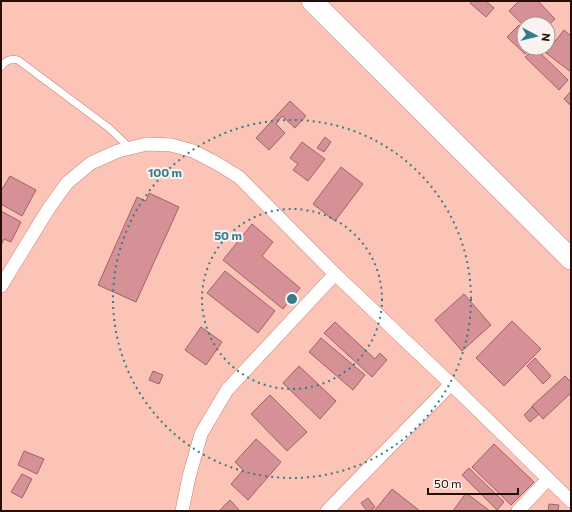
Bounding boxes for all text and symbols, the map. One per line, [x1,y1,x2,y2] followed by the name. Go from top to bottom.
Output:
[516,16,556,56] north arrow
[539,32,553,42] text: N
[148,165,182,179] text: 100 m
[214,228,242,242] text: 50 m
[285,292,299,306] centre of rings
[428,470,518,496] scale bar
[434,476,462,490] text: 50 m

